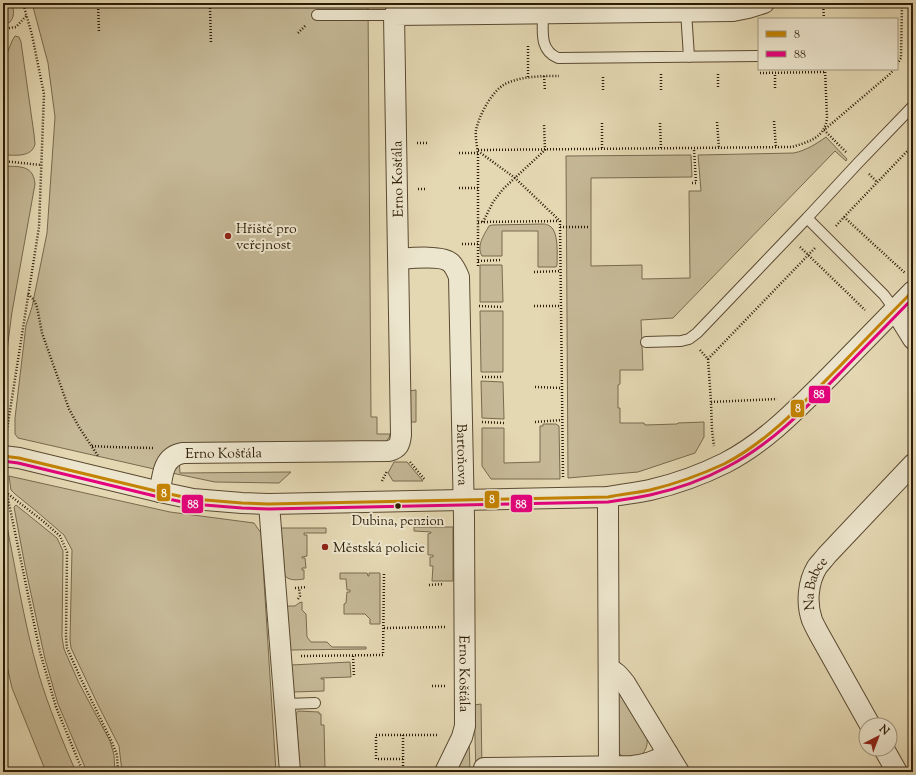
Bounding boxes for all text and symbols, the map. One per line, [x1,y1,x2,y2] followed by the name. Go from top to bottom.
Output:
[758,18,898,70] legend
[794,26,800,44] text: 8
[794,46,806,64] text: 88
[388,140,410,218] street label: Erno Košťála
[236,220,297,256] place label: Hřiště pro veřejnost
[223,231,233,241] marker: Hřiště pro veřejnost
[808,385,831,404] line badge: 88
[814,387,825,403] text: 88
[790,399,805,418] line badge: 8
[795,401,801,417] text: 8
[450,424,471,486] street label: Bartoňova
[185,444,263,465] street label: Erno Košťála
[156,483,171,502] line badge: 8
[161,486,167,502] text: 8
[484,490,500,509] line badge: 8
[489,492,495,508] text: 8
[181,494,204,514] line badge: 88
[510,494,533,513] line badge: 88
[188,497,199,513] text: 88
[516,497,527,513] text: 88
[393,501,403,511] marker: Dubina, penzion
[352,513,445,531] place label: Dubina, penzion
[333,539,425,559] place label: Městská policie
[320,542,330,552] marker: Městská policie
[800,553,833,611] street label: Na Babce
[453,635,473,713] street label: Erno Košťála
[858,717,898,757] north arrow
[875,721,893,739] text: N

